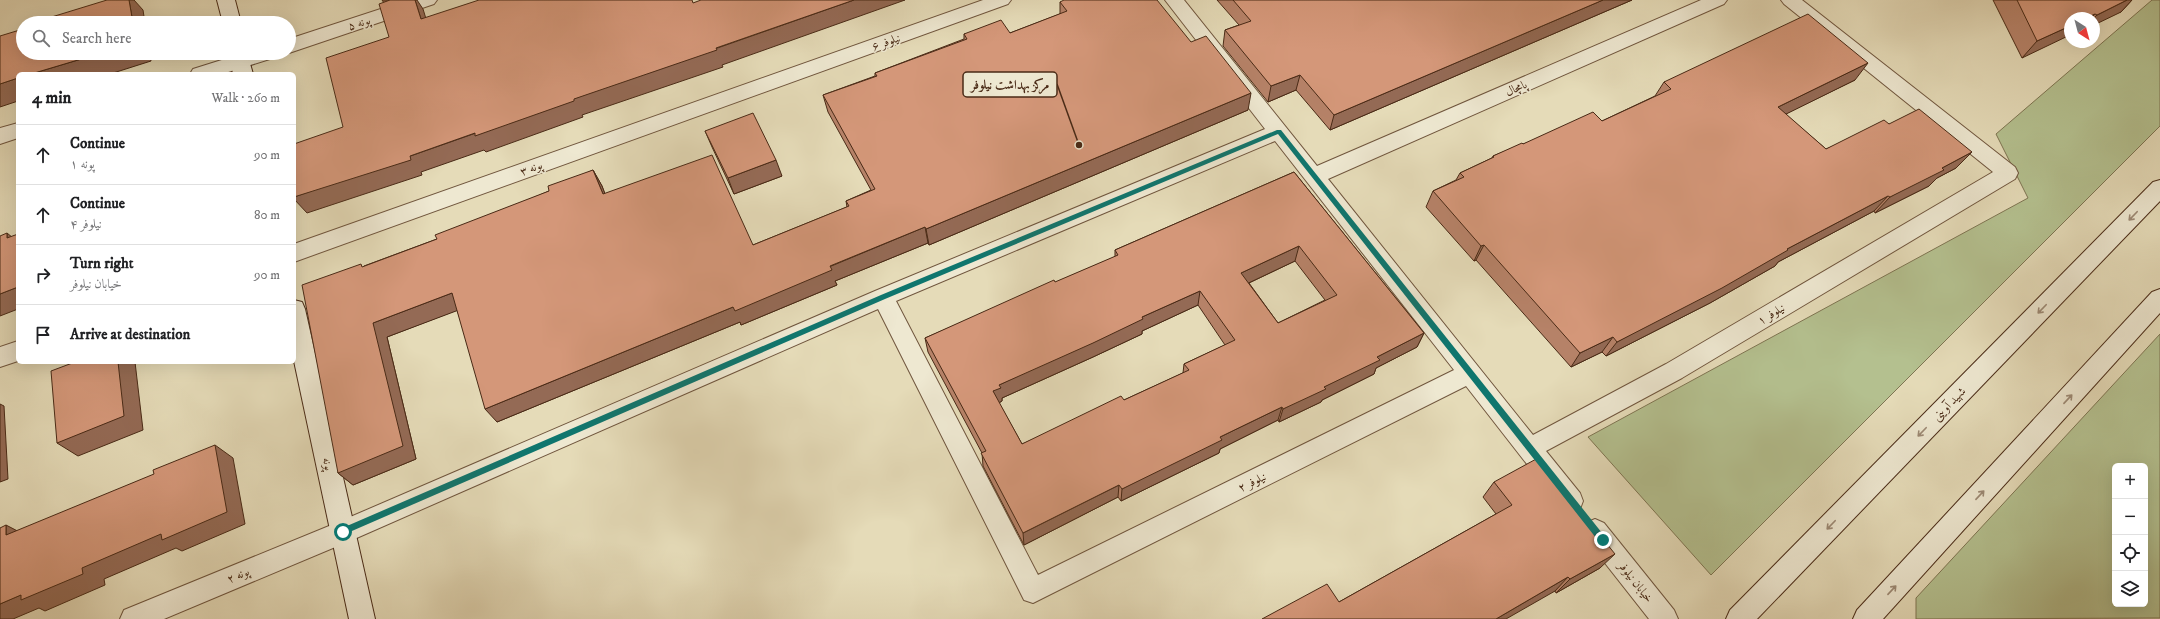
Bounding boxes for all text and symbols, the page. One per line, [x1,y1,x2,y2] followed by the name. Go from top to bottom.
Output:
[2064,12,2100,48] north arrow
[346,13,373,35] street label: پونه ۵
[16,16,296,60] search box
[30,27,52,49] icon: search
[62,29,131,48] text: Search here
[870,30,903,55] street label: نیلوفر ۶
[963,72,1057,97] callout: مرکز بهداشت نیلوفر
[969,77,1050,95] text: مرکز بهداشت نیلوفر
[1503,77,1530,101] street label: پامچال
[32,87,71,109] text: 4 min
[212,90,280,106] text: Walk · 260 m
[70,134,125,153] text: Continue
[32,144,54,166] icon: ahead
[254,147,280,163] text: 90 m
[70,156,95,172] text: پونه ۱
[518,157,545,180] street label: پونه ۳
[70,194,125,213] text: Continue
[32,204,54,226] icon: ahead
[254,207,280,223] text: 80 m
[2128,211,2138,221] one-way arrow
[70,216,102,232] text: نیلوفر ۴
[70,254,133,273] text: Turn right
[32,264,54,286] icon: right
[254,267,280,283] text: 90 m
[70,276,122,292] text: خیابان نیلوفر
[1755,300,1788,328] street label: نیلوفر ۱
[2037,304,2047,314] one-way arrow
[32,324,54,346] icon: arrive
[70,325,190,344] text: Arrive at destination
[1929,384,1969,424] street label: شهید آوینی
[2063,394,2073,404] one-way arrow
[1917,427,1926,437] one-way arrow
[318,456,336,473] street label: پونه
[2112,463,2148,607] map controls
[2112,463,2148,499] button: +
[1236,469,1269,496] street label: نیلوفر ۲
[1975,490,1984,500] one-way arrow
[2112,499,2148,535] button: −
[1826,520,1836,530] one-way arrow
[334,523,352,541] route start
[1594,531,1612,549] route end
[2112,535,2148,571] button: locate
[1614,557,1656,606] street label: خیابان نیلوفر
[225,564,253,588] street label: پونه ۲
[2112,571,2148,607] button: layers
[1887,585,1897,595] one-way arrow

